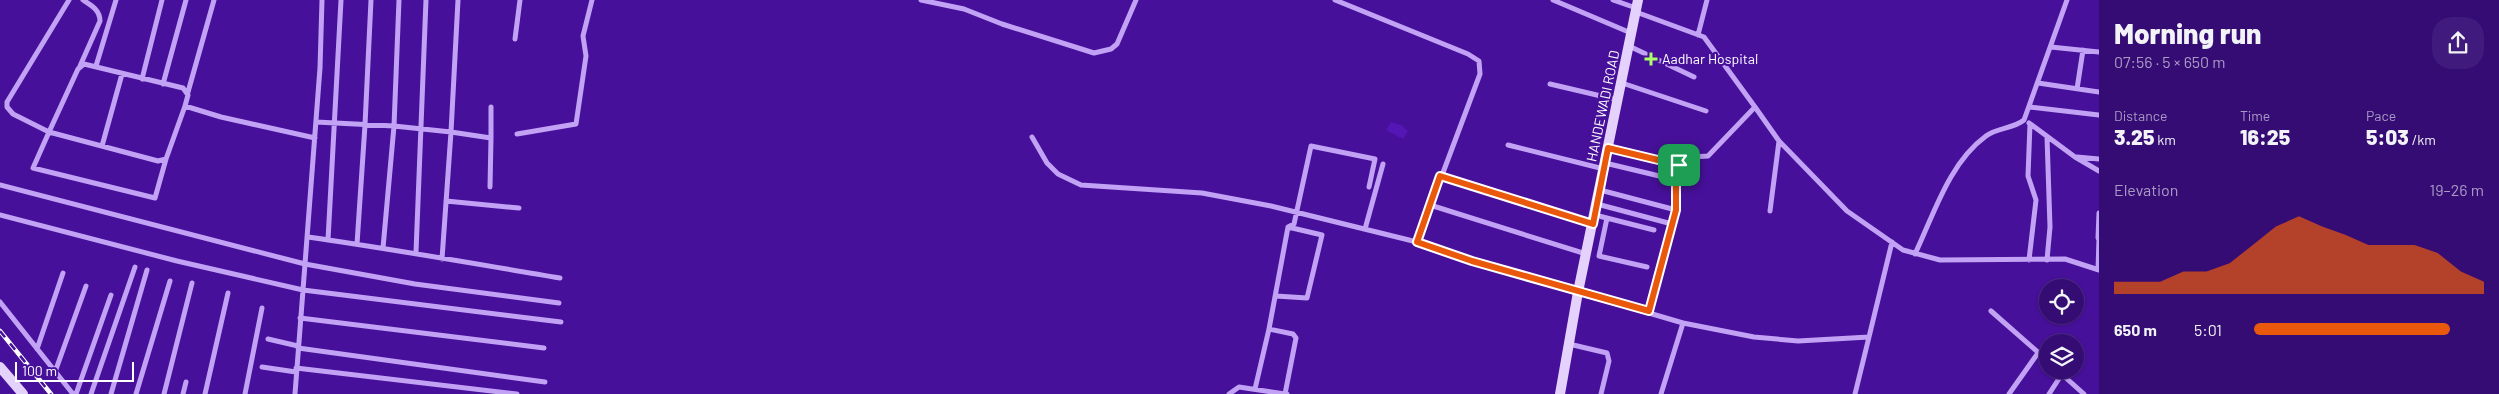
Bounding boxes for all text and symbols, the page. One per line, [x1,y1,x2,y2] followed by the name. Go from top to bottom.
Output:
[2114,16,2262,50] text: Morning run
[2432,17,2484,69] button: share
[1582,49,1623,163] street label: HANDEWADI ROAD
[1662,50,1758,67] place label: Aadhar Hospital
[1644,52,1658,66] marker: Aadhar Hospital
[2114,52,2226,71] text: 07:56 · 5 × 650 m
[2114,107,2167,124] text: Distance
[2240,107,2270,124] text: Time
[2366,107,2396,124] text: Pace
[2114,124,2155,149] text: 3.25
[2240,124,2290,149] text: 16:25
[2366,124,2409,149] text: 5:03
[2155,131,2176,148] text: km
[2409,131,2436,148] text: /km
[1658,144,1700,186] pin
[1665,151,1693,179] icon: arrive
[2114,180,2178,199] text: Elevation
[2430,180,2484,199] text: 19–26 m
[2039,279,2084,379] map controls
[2039,279,2084,324] button: locate
[2114,320,2157,339] text: 650 m
[2194,320,2222,339] text: 5:01
[2039,334,2084,379] button: layers
[15,359,134,382] scale bar
[22,362,57,379] text: 100 m

